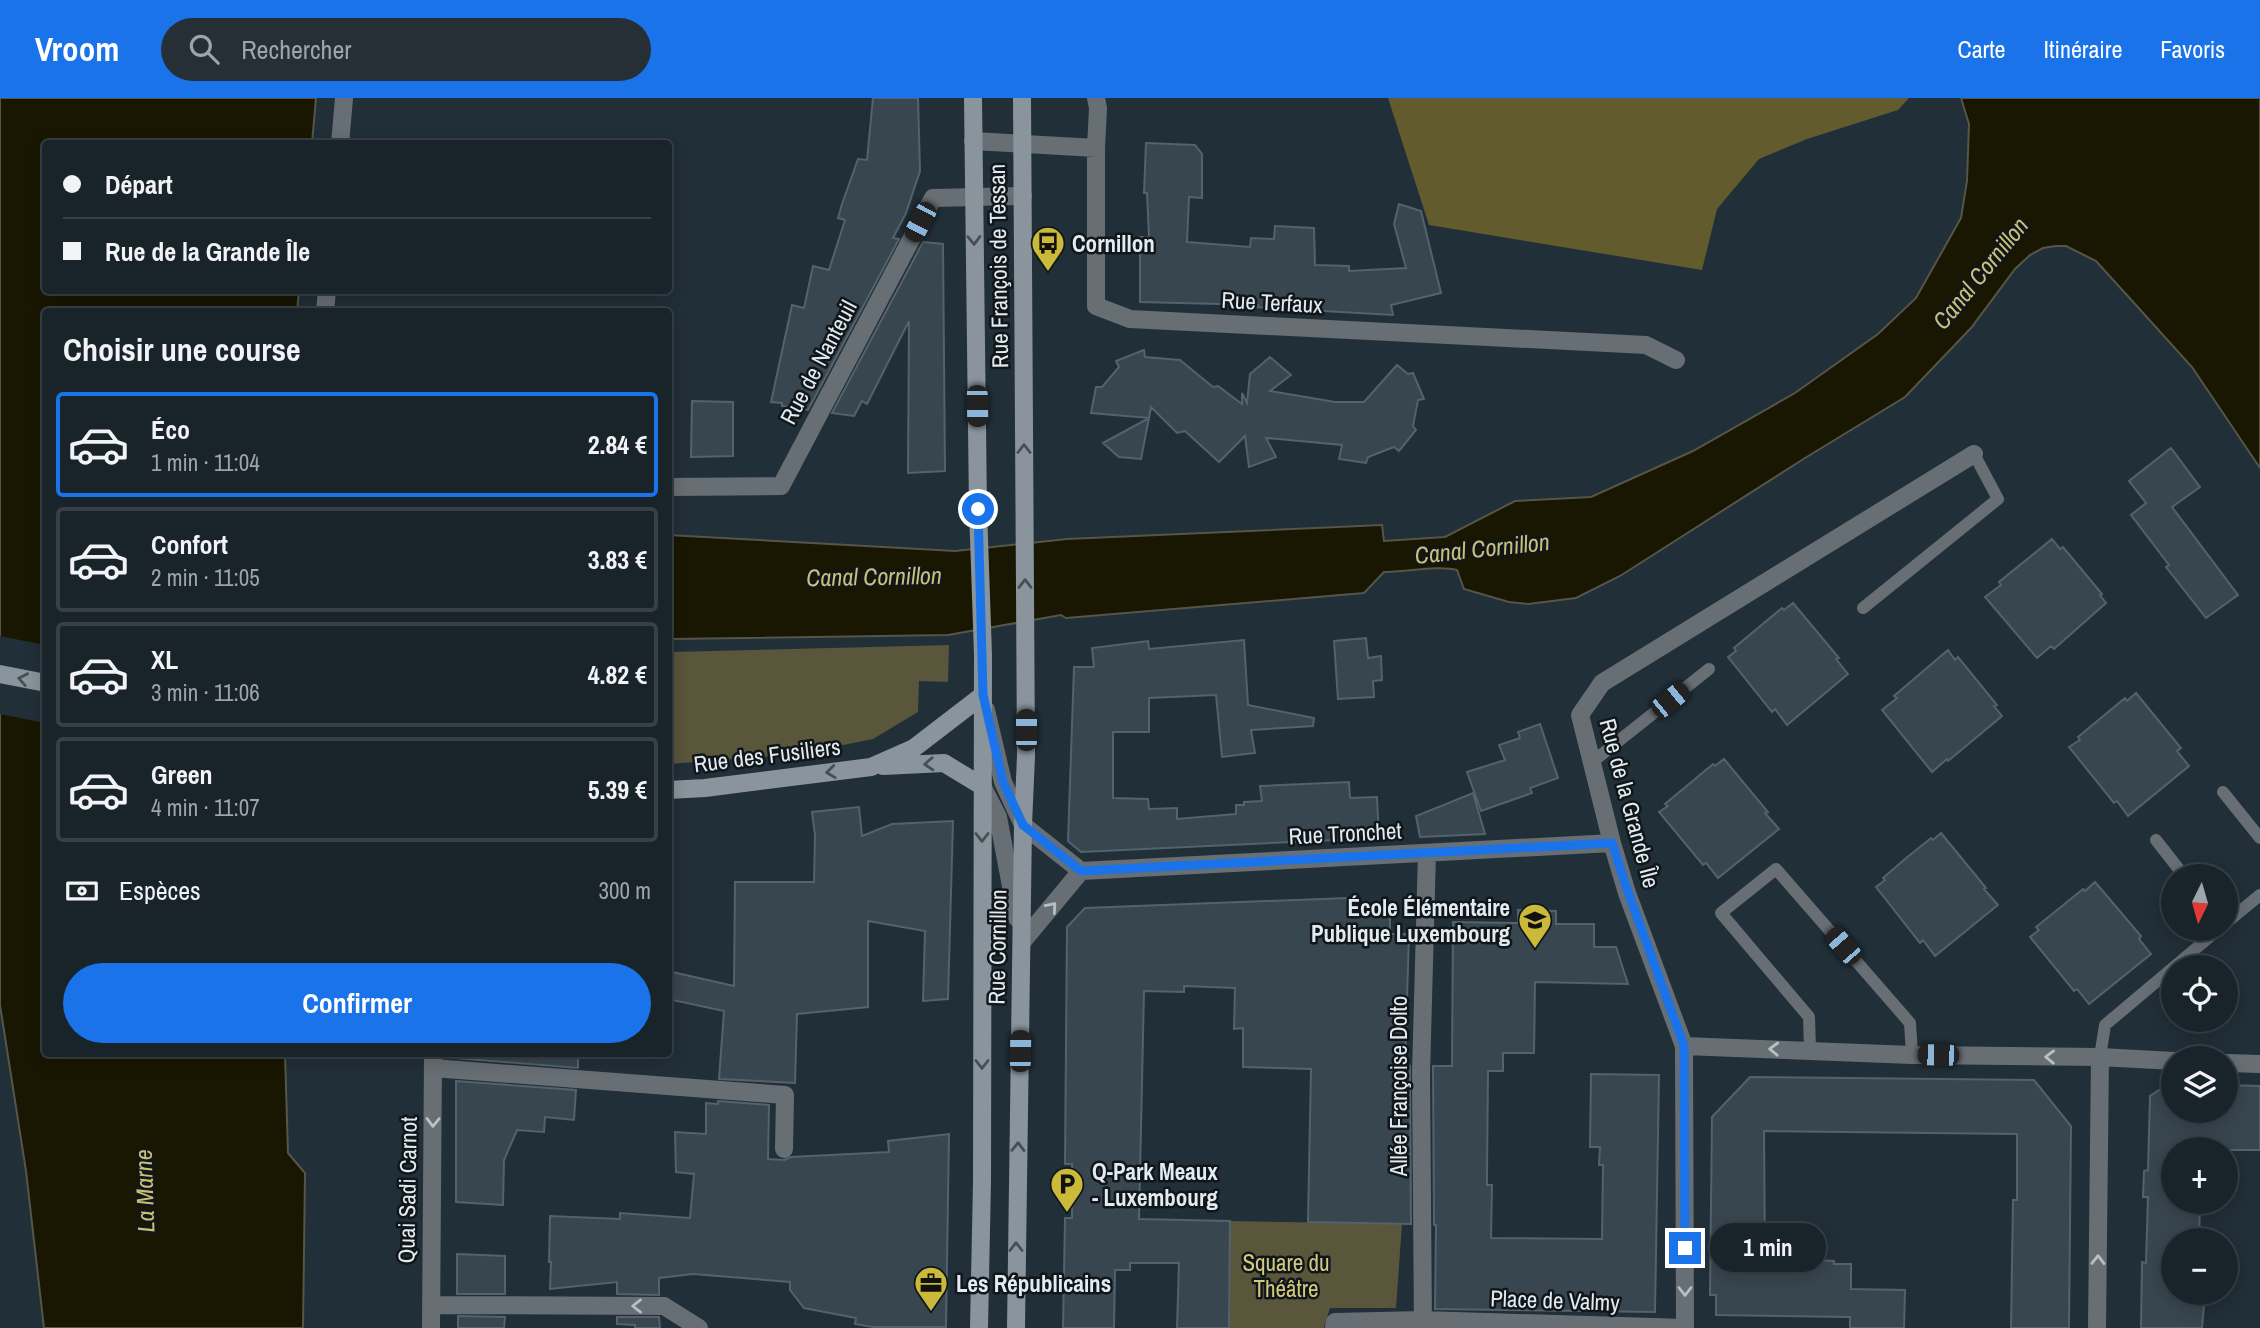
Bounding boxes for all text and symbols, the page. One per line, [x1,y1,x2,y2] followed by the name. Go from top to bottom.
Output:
[161,18,651,81] search box
[35,27,119,71] text: Vroom
[185,30,223,68] icon: search
[241,32,351,67] text: Rechercher
[1957,33,2006,65] text: Carte
[2044,33,2122,65] text: Itinéraire
[2160,33,2225,65] text: Favoris
[981,164,1015,368] street label: Rue François de Tessan
[105,167,173,202] text: Départ
[901,199,940,245] car
[1925,210,2035,336] water label: Canal Cornillon
[1029,224,1067,273] bus stop icon: Cornillon
[1072,228,1155,259] place label: Cornillon
[105,234,310,269] text: Rue de la Grande Île
[966,235,982,245] one-way arrow
[1221,284,1324,320] street label: Rue Terfaux
[772,295,864,429] street label: Rue de Nanteuil
[63,328,301,371] text: Choisir une course
[967,385,988,427] car
[151,412,190,447] text: Éco
[67,413,130,476] icon: car
[588,427,647,462] text: 2.84 €
[1017,443,1032,454] one-way arrow
[151,447,260,478] text: 1 min · 11:04
[962,493,994,525] route start
[1413,525,1551,571] water label: Canal Cornillon
[151,527,228,562] text: Confort
[67,528,130,591] icon: car
[588,542,647,577] text: 3.83 €
[806,559,942,593] water label: Canal Cornillon
[151,562,260,593] text: 2 min · 11:05
[1017,578,1033,589] one-way arrow
[151,642,178,677] text: XL
[67,643,130,706] icon: car
[588,657,647,692] text: 4.82 €
[17,672,29,687] one-way arrow
[151,677,260,708] text: 3 min · 11:06
[1648,679,1693,721] car
[1016,709,1037,751] car
[1593,715,1667,891] street label: Rue de la Grande Île
[692,731,842,779] street label: Rue des Fusiliers
[924,756,935,771] one-way arrow
[151,757,213,792] text: Green
[67,758,130,821] icon: car
[826,764,837,779] one-way arrow
[588,772,647,807] text: 5.39 €
[151,792,260,823] text: 4 min · 11:07
[1288,815,1402,851] street label: Rue Tronchet
[974,832,990,842] one-way arrow
[2161,864,2238,942] north arrow
[2161,864,2238,1305] map controls
[63,872,101,910] icon: cash
[119,873,201,908] text: Espèces
[599,875,651,906] text: 300 m
[980,889,1014,1005] street label: Rue Cornillon
[1311,892,1510,949] place label: École Élémentaire Publique Luxembourg
[1516,901,1554,950] school or university icon: École Élémentaire Publique Luxembourg
[1044,902,1056,915] one-way arrow
[1822,923,1865,969] car
[2161,955,2238,1032] button: locate
[63,963,651,1043] button: Confirmer
[1383,996,1414,1177] street label: Allée Françoise Dolto
[1010,1030,1031,1072] car
[1768,1041,1779,1057] one-way arrow
[1917,1044,1960,1066] car
[2161,1046,2238,1123] button: layers
[2044,1049,2055,1064] one-way arrow
[974,1059,990,1070] one-way arrow
[390,1116,424,1264] street label: Quai Sadi Carnot
[425,1117,441,1127] one-way arrow
[2161,1137,2238,1214] button: +
[1010,1141,1026,1152] one-way arrow
[127,1149,161,1233] water label: La Marne
[1092,1156,1218,1213] place label: Q-Park Meaux - Luxembourg
[1048,1165,1086,1214] parking icon: Q-Park Meaux - Luxembourg
[1710,1224,1825,1272] callout: 1 min
[2161,1228,2238,1305] button: −
[1669,1232,1701,1264] route end
[1743,1232,1793,1263] text: 1 min
[1008,1241,1024,1252] one-way arrow
[1242,1247,1330,1304] park label: Square du Théâtre
[2090,1254,2105,1265] one-way arrow
[912,1264,950,1313] office icon: Les Républicains
[956,1268,1111,1299] place label: Les Républicains
[1490,1282,1621,1318] street label: Place de Valmy
[1677,1286,1693,1297] one-way arrow
[631,1298,641,1314] one-way arrow

